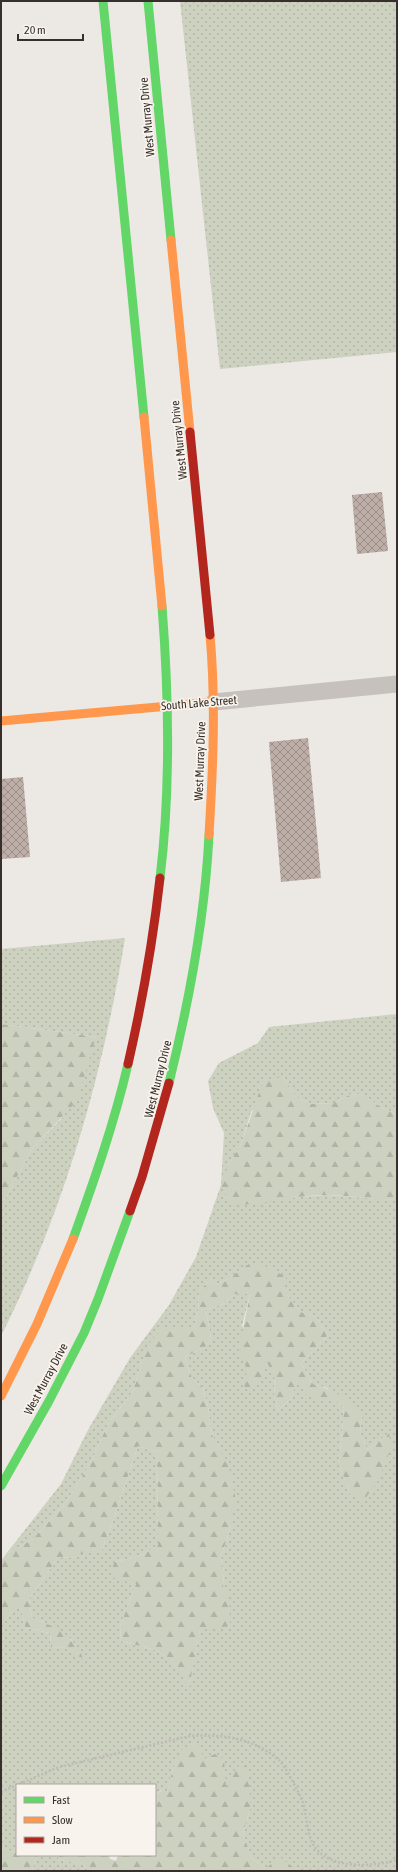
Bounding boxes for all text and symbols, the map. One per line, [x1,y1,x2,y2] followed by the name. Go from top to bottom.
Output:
[18,16,83,42] scale bar
[24,23,46,37] text: 20 m
[137,77,157,157] street label: West Murray Drive
[168,400,190,480] street label: West Murray Drive
[160,693,238,713] street label: South Lake Street
[192,721,208,801] street label: West Murray Drive
[142,1039,174,1119] street label: West Murray Drive
[21,1341,71,1417] street label: West Murray Drive
[16,1784,156,1856] legend
[52,1793,70,1807] text: Fast
[52,1813,73,1827] text: Slow
[52,1833,70,1847] text: Jam

